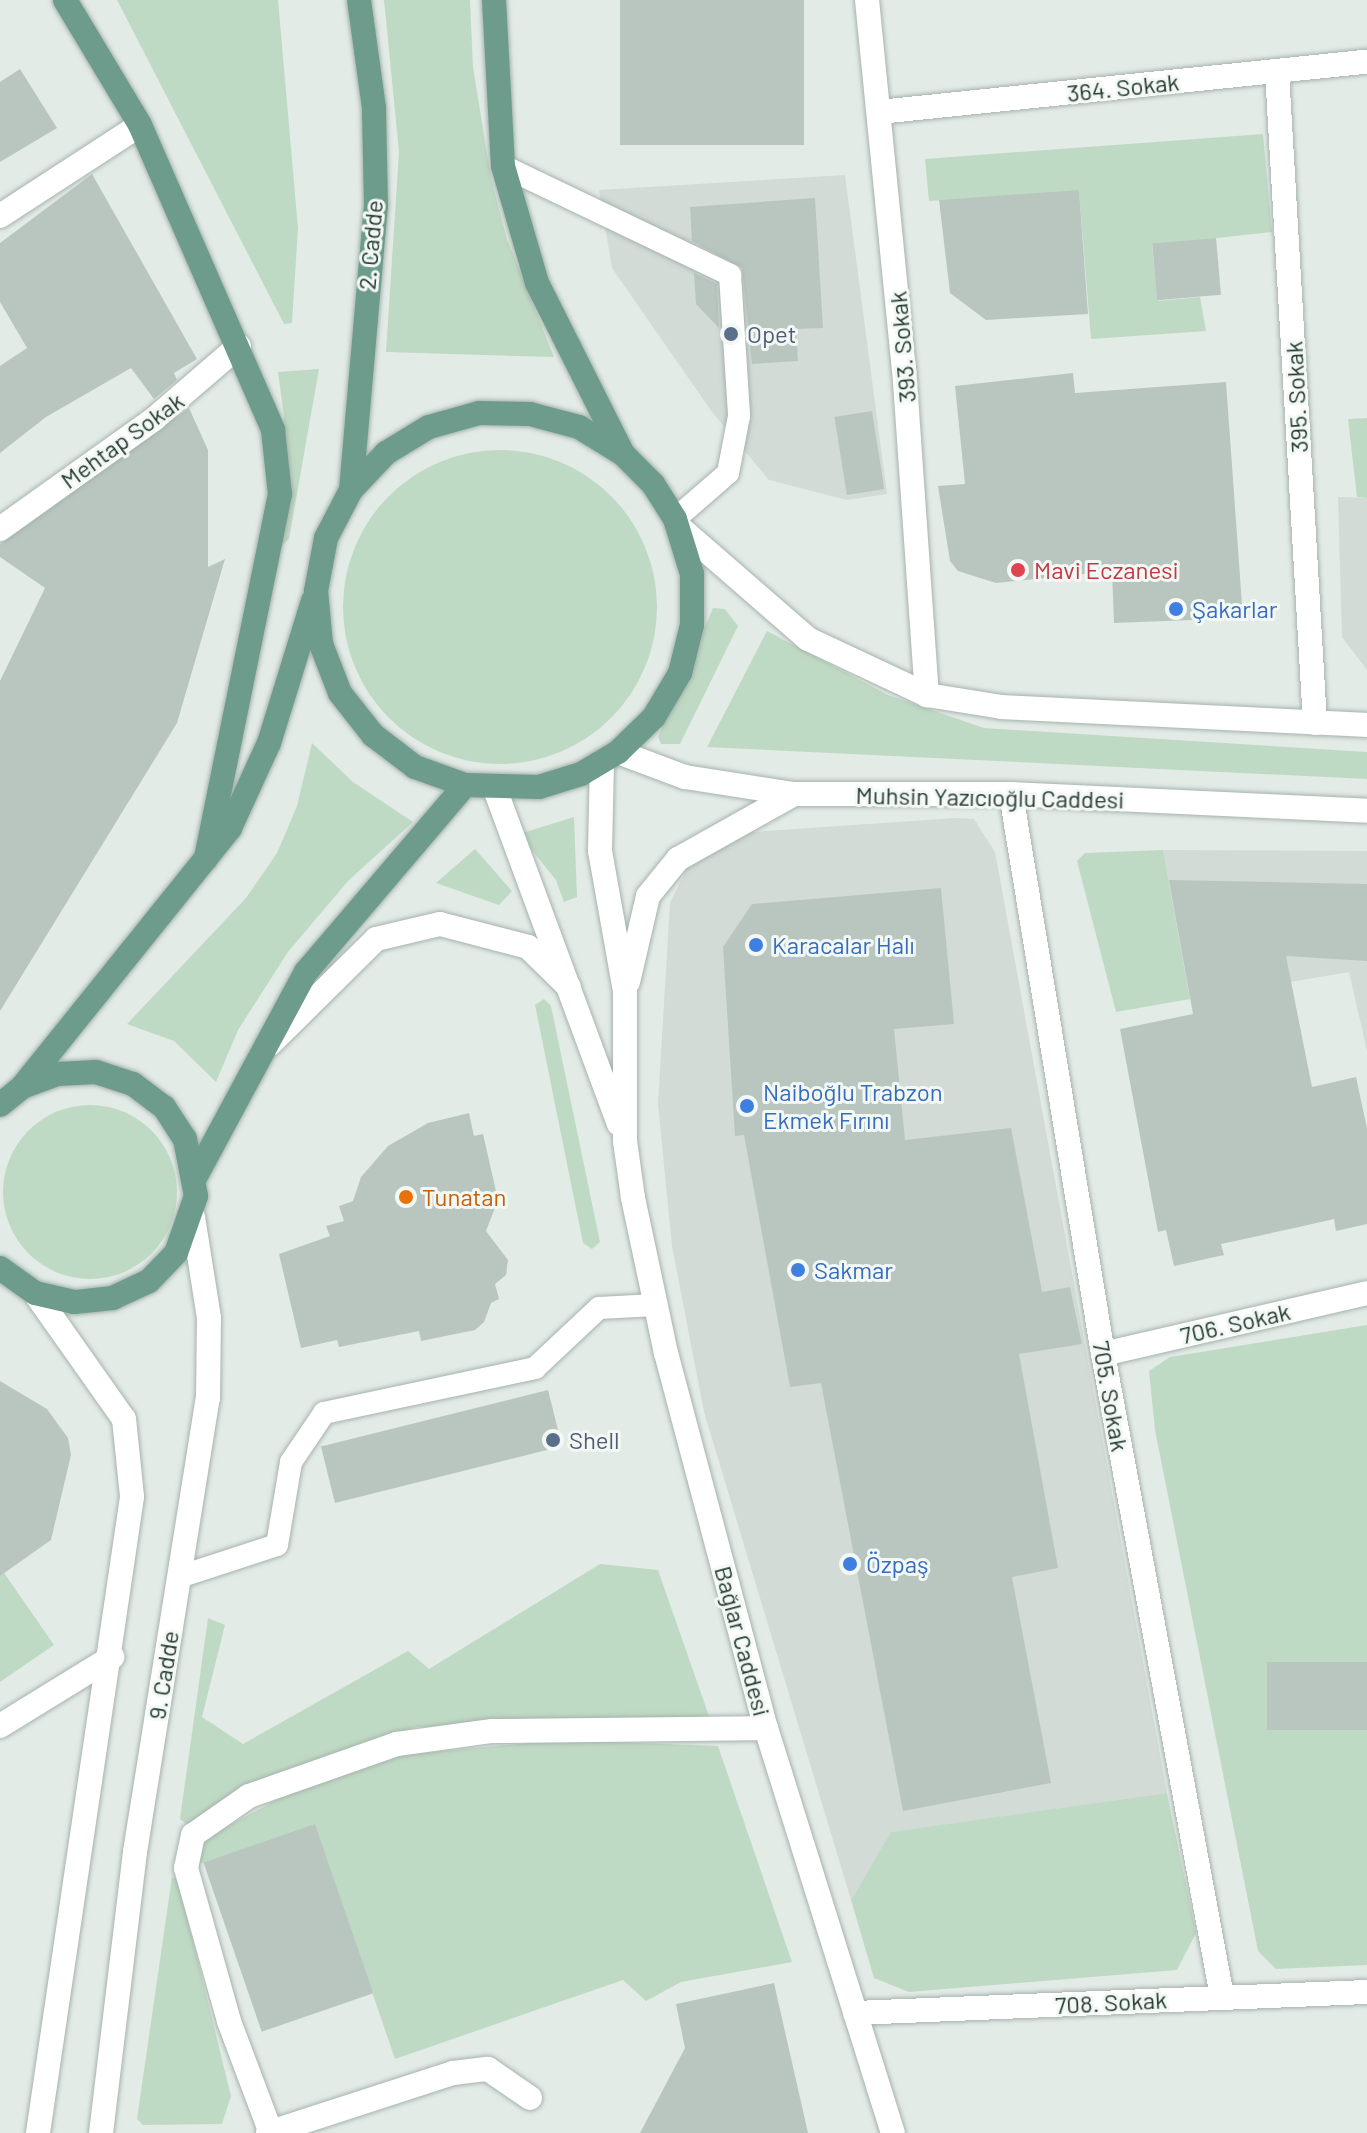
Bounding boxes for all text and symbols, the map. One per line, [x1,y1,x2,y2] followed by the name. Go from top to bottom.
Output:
[1065,67,1181,107] street label: 364. Sokak
[352,199,388,291] street label: 2. Cadde
[883,290,921,404] street label: 393. Sokak
[747,320,796,348] place label: Opet
[722,325,740,343] marker: Opet
[1279,340,1313,454] street label: 395. Sokak
[55,386,189,494] street label: Mehtap Sokak
[1034,556,1179,584] place label: Mavi Eczanesi
[1009,561,1027,579] marker: Mavi Eczanesi
[1192,595,1278,623] place label: Şakarlar
[1167,600,1185,618] marker: Şakarlar
[855,780,1125,814] street label: Muhsin Yazıcıoğlu Caddesi
[772,931,915,959] place label: Karacalar Halı
[747,936,765,954] marker: Karacalar Halı
[763,1078,943,1134] place label: Naiboğlu Trabzon Ekmek Fırını
[738,1097,756,1115] marker: Naiboğlu Trabzon Ekmek Fırını
[422,1183,507,1211] place label: Tunatan
[397,1188,415,1206] marker: Tunatan
[814,1256,893,1284] place label: Sakmar
[789,1261,807,1279] marker: Sakmar
[1177,1296,1293,1350] street label: 706. Sokak
[1087,1338,1135,1454] street label: 705. Sokak
[569,1426,620,1454] place label: Shell
[544,1431,562,1449] marker: Shell
[866,1550,929,1578] place label: Özpaş
[841,1555,859,1573] marker: Özpaş
[709,1563,777,1719] street label: Bağlar Caddesi
[142,1628,184,1722] street label: 9. Cadde
[1054,1985,1168,2019] street label: 708. Sokak

